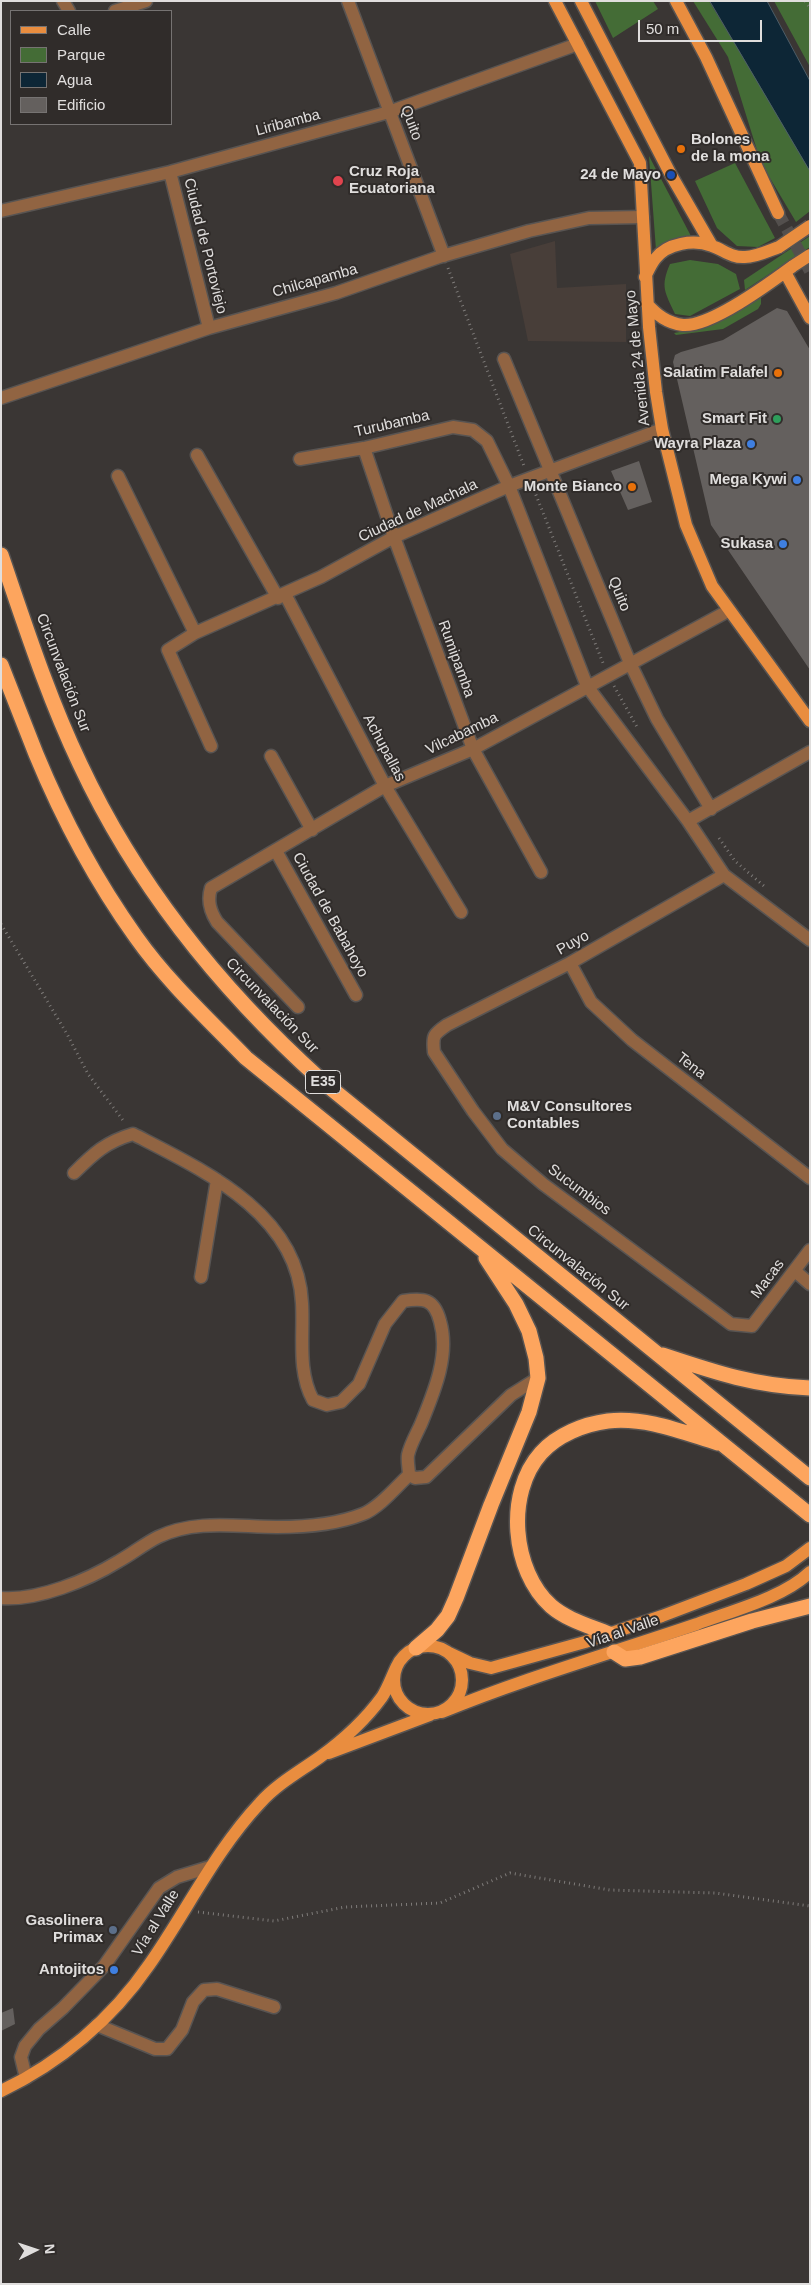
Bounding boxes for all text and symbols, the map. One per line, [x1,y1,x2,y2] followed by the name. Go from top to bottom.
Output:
[10,10,172,125] legend
[641,10,765,42] scale bar
[646,20,679,37] text: 50 m
[57,21,91,38] text: Calle
[57,46,105,63] text: Parque
[57,71,92,88] text: Agua
[57,96,105,113] text: Edificio
[396,103,426,143] street label: Quito
[254,106,322,140] street label: Liribamba
[691,131,769,166] place label: Bolones de la mona
[675,143,687,155] marker: Bolones de la mona
[349,163,435,198] place label: Cruz Roja Ecuatoriana
[580,166,661,184] place label: 24 de Mayo
[665,169,677,181] marker: 24 de Mayo
[331,174,345,188] marker: Cruz Roja Ecuatoriana
[179,176,231,316] street label: Ciudad de Portoviejo
[270,260,360,302] street label: Chilcapamba
[622,289,654,427] street label: Avenida 24 de Mayo
[663,364,768,382] place label: Salatim Falafel
[772,367,784,379] marker: Salatim Falafel
[353,407,431,441] street label: Turubamba
[702,410,767,428] place label: Smart Fit
[771,413,783,425] marker: Smart Fit
[654,435,741,453] place label: Wayra Plaza
[745,438,757,450] marker: Wayra Plaza
[709,471,787,489] place label: Mega Kywi
[791,474,803,486] marker: Mega Kywi
[356,476,480,546] street label: Ciudad de Machala
[524,478,622,496] place label: Monte Bianco
[626,481,638,493] marker: Monte Bianco
[720,535,773,553] place label: Sukasa
[777,538,789,550] marker: Sukasa
[604,574,634,614] street label: Quito
[32,611,94,735] street label: Circunvalación Sur
[434,618,478,700] street label: Rumipamba
[423,709,501,759] street label: Vilcabamba
[359,711,409,785] street label: Achupallas
[288,849,372,981] street label: Ciudad de Babahoyo
[554,927,592,959] street label: Puyo
[222,954,322,1058] street label: Circunvalación Sur
[673,1049,709,1083] street label: Tena
[306,1070,340,1094] road number: E35
[507,1098,632,1133] place label: M&V Consultores Contables
[491,1110,503,1122] marker: M&V Consultores Contables
[544,1160,614,1220] street label: Sucumbios
[523,1221,633,1315] street label: Circunvalación Sur
[748,1256,788,1302] street label: Macas
[585,1611,661,1653] street label: Vía al Valle
[129,1887,183,1959] street label: Vía al Valle
[25,1912,103,1947] place label: Gasolinera Primax
[107,1924,119,1936] marker: Gasolinera Primax
[39,1961,104,1979] place label: Antojitos
[108,1964,120,1976] marker: Antojitos
[10,2225,60,2275] north arrow
[42,2243,58,2255] text: N

